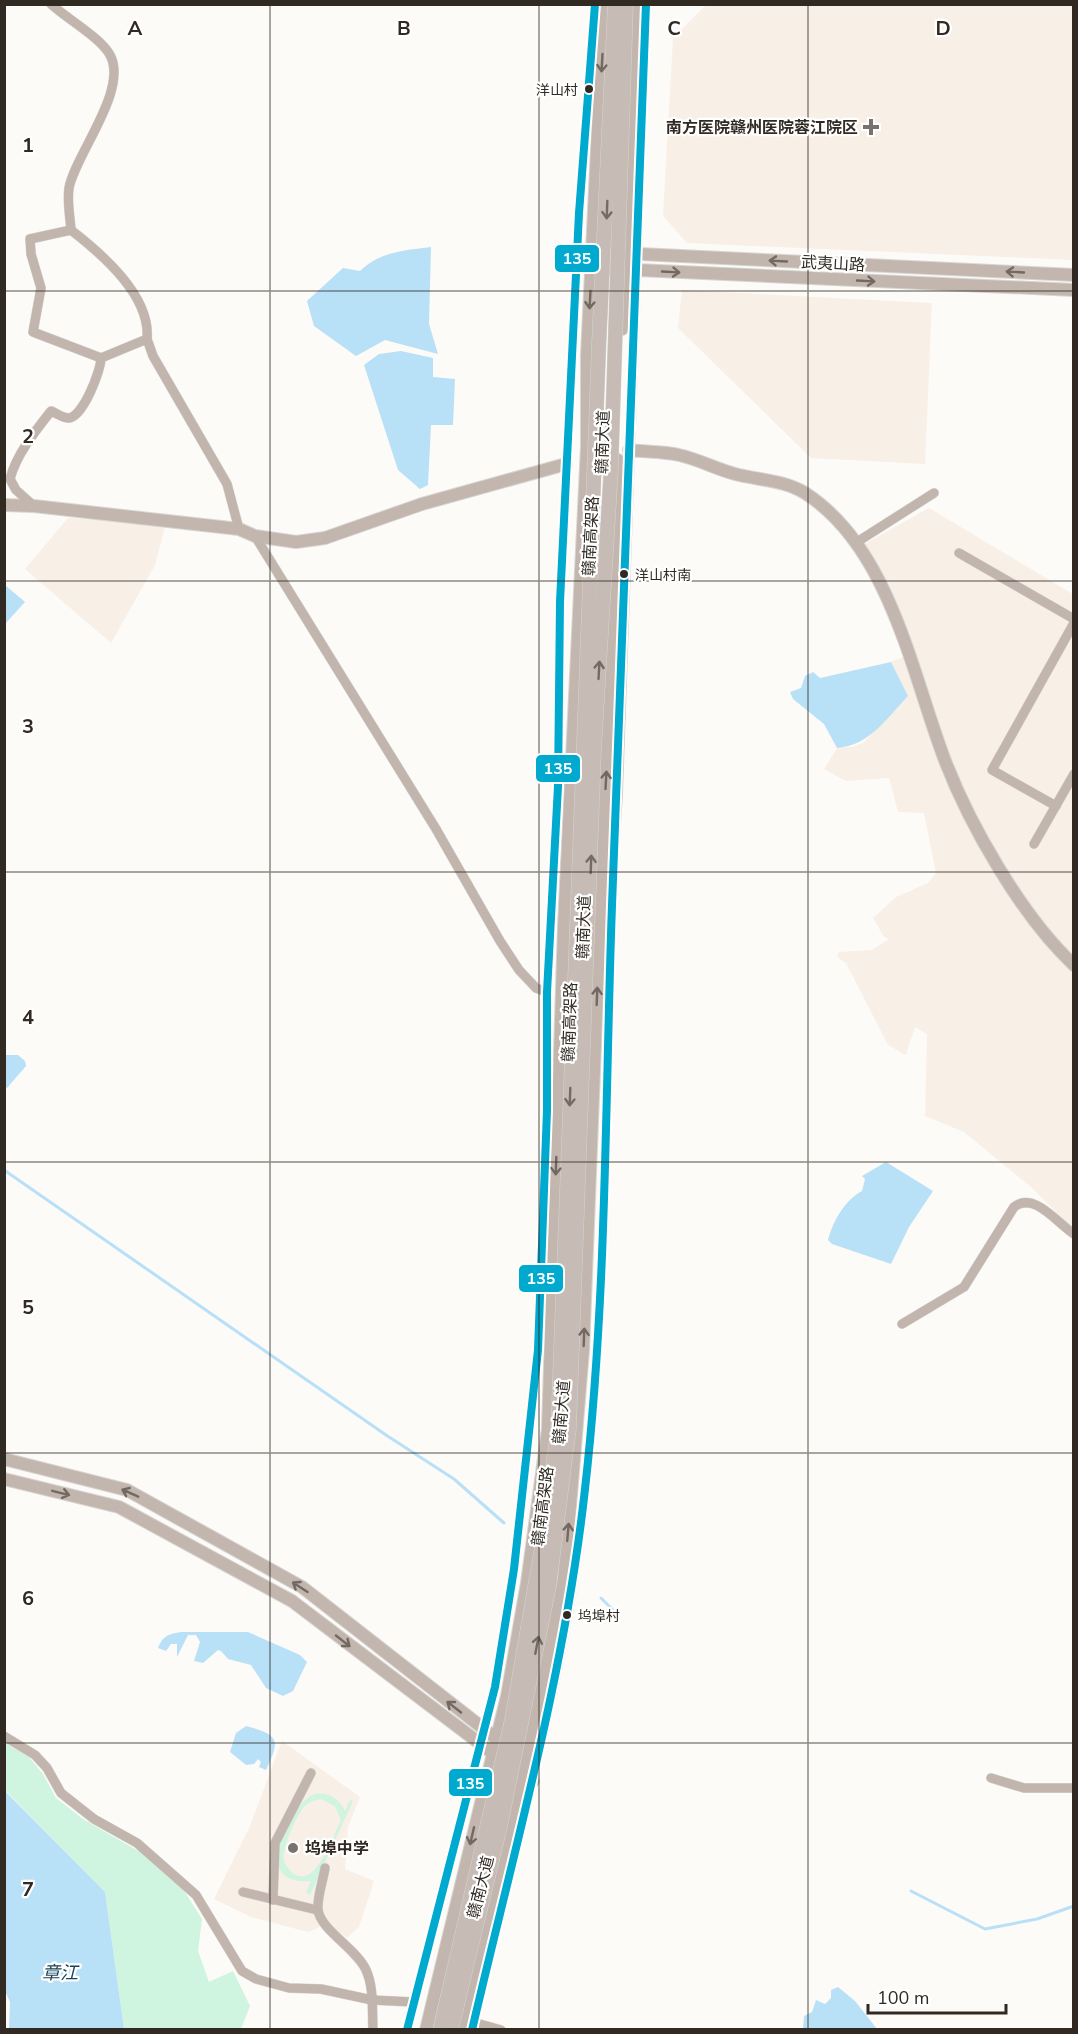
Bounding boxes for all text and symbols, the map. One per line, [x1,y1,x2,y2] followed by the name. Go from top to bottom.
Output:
[128,15,143,42] text: A
[397,15,411,42] text: B
[667,15,681,42] text: C
[935,15,951,42] text: D
[597,52,608,72] one-way arrow
[536,81,578,100] place label: 洋山村
[583,83,595,95] marker: 洋山村
[666,117,858,139] place label: 南方医院赣州医院蓉江院区
[862,118,880,136] marker: 南方医院赣州医院蓉江院区
[22,132,34,159] text: 1
[601,199,612,219] one-way arrow
[554,244,600,273] line badge: 135
[563,248,591,270] text: 135
[800,251,865,277] street label: 武夷山路
[769,255,789,266] one-way arrow
[661,266,681,277] one-way arrow
[1006,267,1026,278] one-way arrow
[855,275,875,286] one-way arrow
[585,289,596,309] one-way arrow
[591,410,615,474] street label: 赣南大道
[22,423,34,450] text: 2
[578,496,604,577] street label: 赣南高架路
[635,566,691,585] place label: 洋山村南
[618,568,630,580] marker: 洋山村南
[593,660,604,680] one-way arrow
[22,713,34,740] text: 3
[535,754,581,783] line badge: 135
[544,758,572,780] text: 135
[600,770,611,790] one-way arrow
[585,855,596,875] one-way arrow
[572,895,596,959] street label: 赣南大道
[558,982,582,1062] street label: 赣南高架路
[592,986,603,1006] one-way arrow
[22,1004,34,1031] text: 4
[565,1087,576,1107] one-way arrow
[550,1155,562,1175] one-way arrow
[518,1264,564,1293] line badge: 135
[527,1268,555,1290] text: 135
[22,1294,34,1321] text: 5
[578,1328,589,1348] one-way arrow
[548,1379,576,1445] street label: 赣南大道
[527,1465,559,1547] street label: 赣南高架路
[121,1486,139,1498] one-way arrow
[51,1488,70,1500] one-way arrow
[563,1522,574,1542] one-way arrow
[293,1581,309,1593] one-way arrow
[22,1585,34,1612] text: 6
[578,1607,620,1626] place label: 坞埠村
[561,1609,573,1621] marker: 坞埠村
[335,1634,351,1647] one-way arrow
[532,1635,543,1655] one-way arrow
[446,1701,462,1714] one-way arrow
[448,1768,493,1797] line badge: 135
[456,1773,484,1795] text: 135
[465,1826,477,1845] one-way arrow
[305,1838,369,1860] place label: 坞埠中学
[286,1841,300,1855] marker: 坞埠中学
[463,1854,499,1921] street label: 赣南大道
[22,1876,34,1903] text: 7
[42,1961,80,1985] water label: 章江
[868,1977,1006,2015] scale bar
[877,1986,929,2010] text: 100 m

